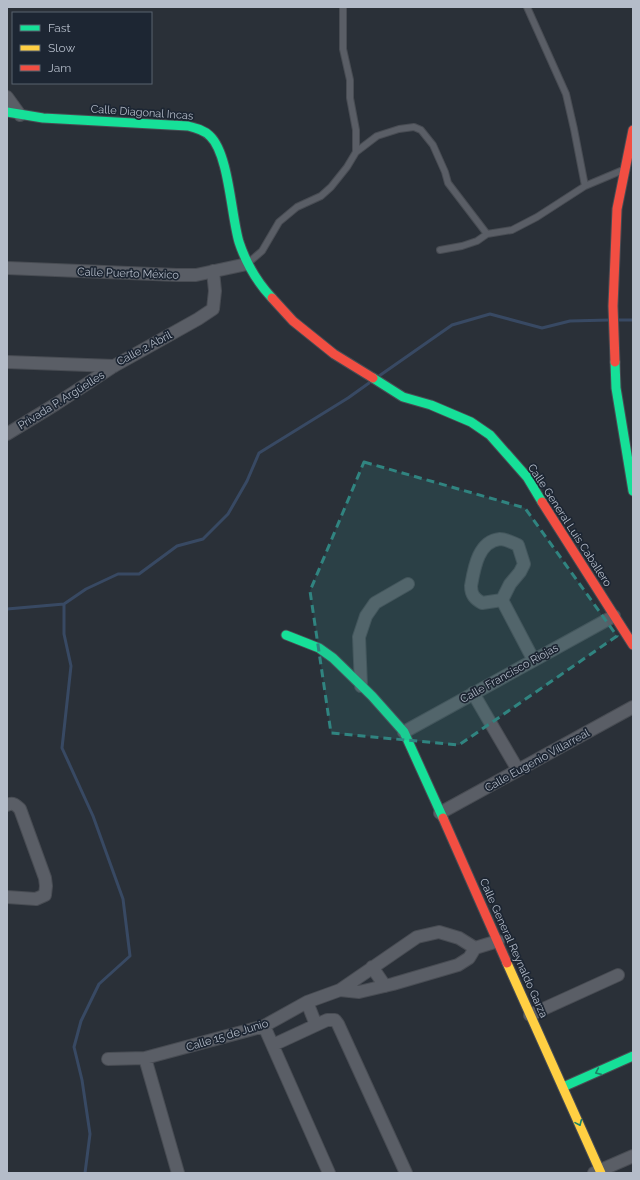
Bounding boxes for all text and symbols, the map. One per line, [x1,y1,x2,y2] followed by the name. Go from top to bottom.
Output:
[12,12,152,84] legend
[48,21,71,35] text: Fast
[48,41,75,55] text: Slow
[48,61,71,75] text: Jam
[90,102,194,123] street label: Calle Diagonal Incas
[77,265,179,282] street label: Calle Puerto México
[114,329,174,368] street label: Calle 2 Abril
[16,369,107,432] street label: Privada P. Argüelles
[525,461,614,589] street label: Calle General Luis Caballero
[458,641,561,706] street label: Calle Francisco Riojas
[483,726,592,795] street label: Calle Eugenio Villarreal
[477,876,550,1020] street label: Calle General Reynaldo Garza
[184,1017,270,1054] street label: Calle 15 de Junio
[594,1067,602,1075] one-way arrow
[574,1120,582,1127] one-way arrow

